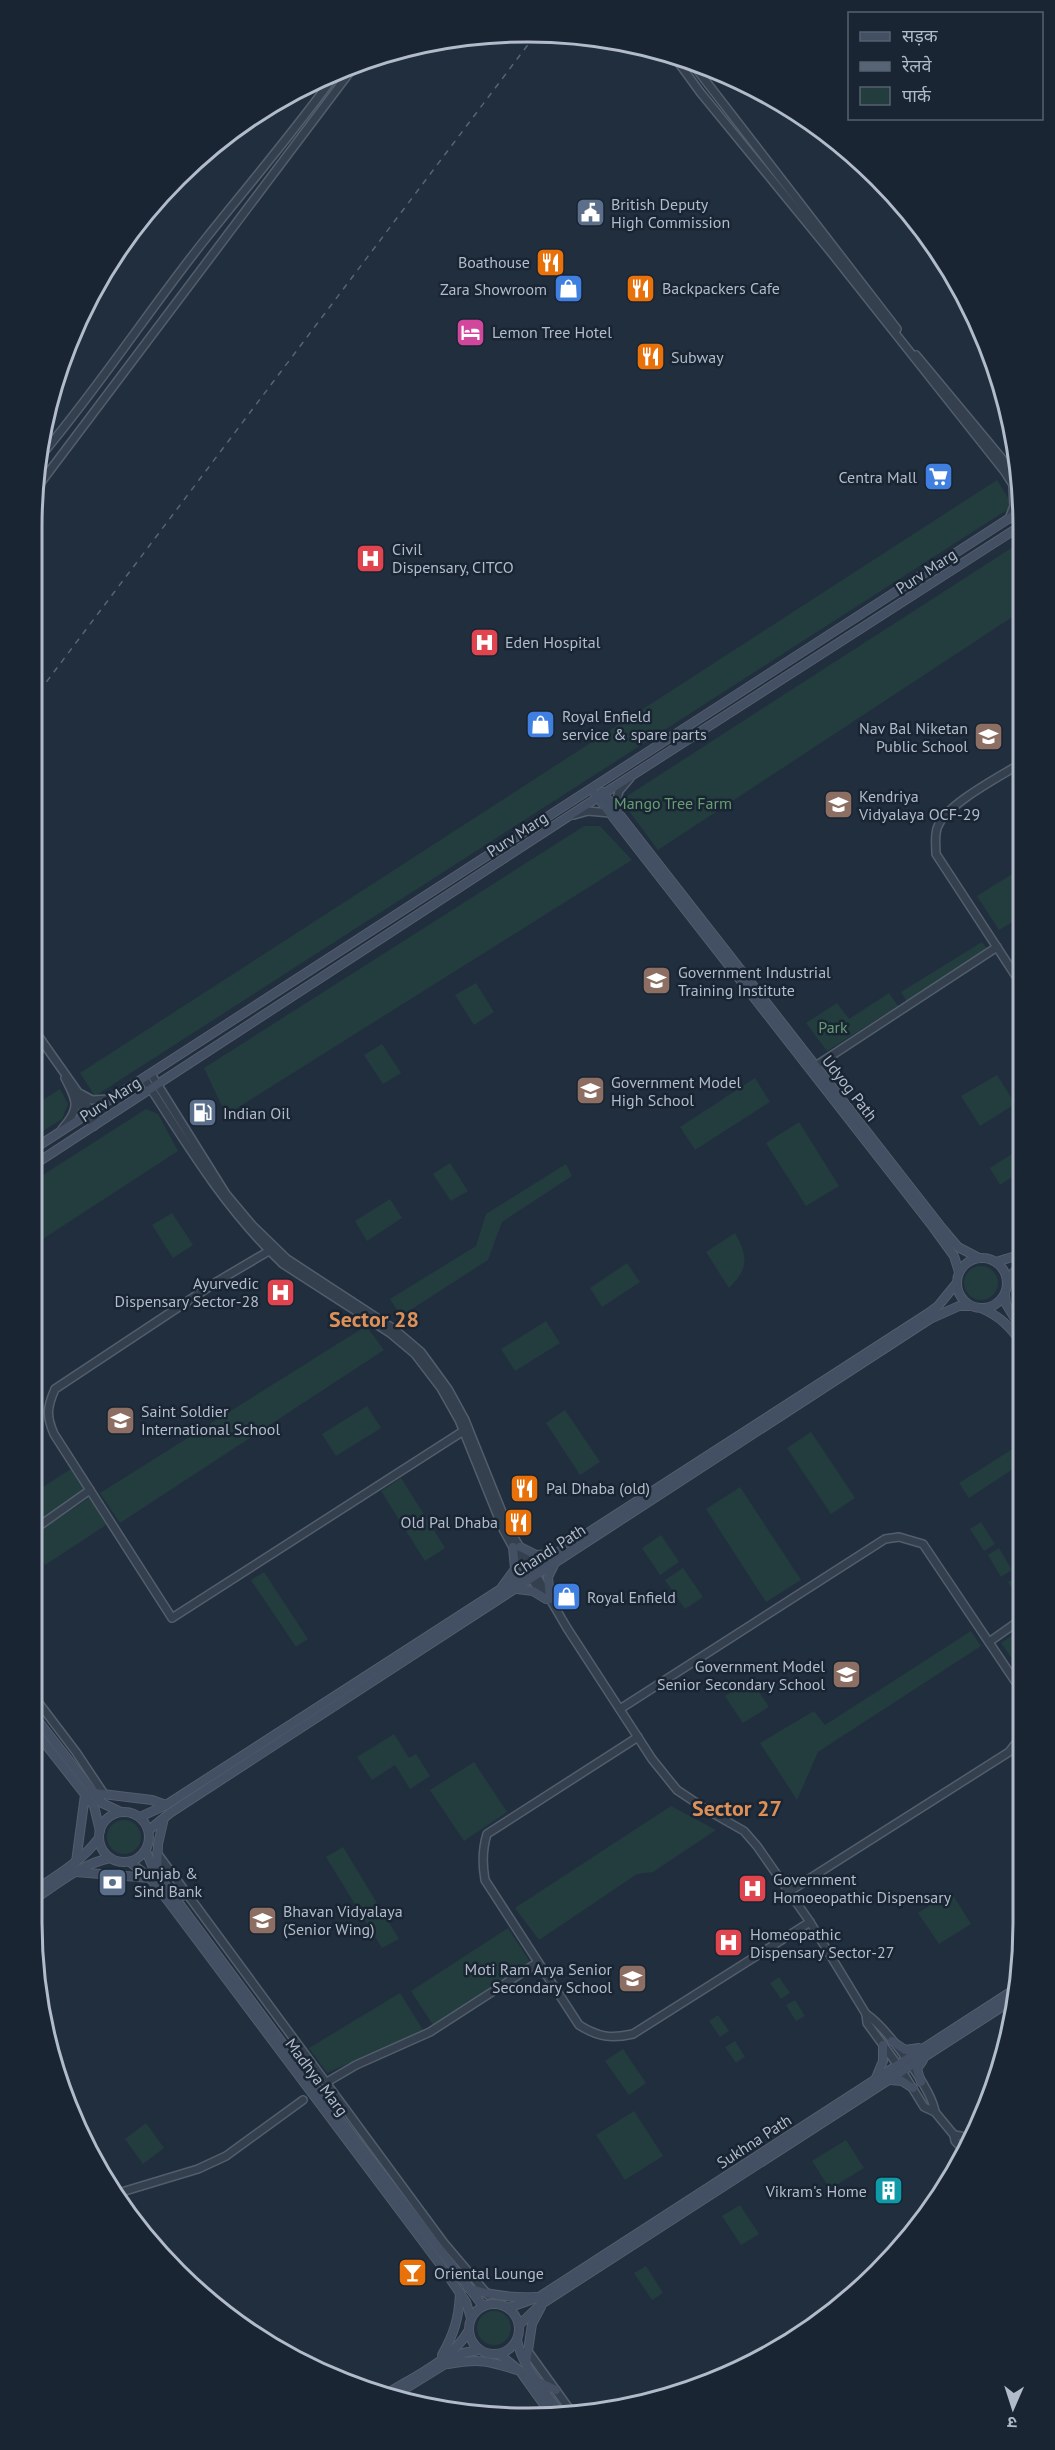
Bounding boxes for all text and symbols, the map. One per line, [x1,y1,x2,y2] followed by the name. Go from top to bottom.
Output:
[848,12,1043,120] legend
[902,24,939,47] text: सड़क
[901,54,933,77] text: रेलवे
[902,84,932,107] text: पार्क
[611,194,730,232] place label: British Deputy High Commission
[574,197,606,229] public building icon: British Deputy High Commission
[535,246,567,278] restaurant icon: Boathouse
[458,252,530,272] place label: Boathouse
[625,272,657,304] restaurant icon: Backpackers Cafe
[552,273,584,305] shop icon: Zara Showroom
[662,278,780,298] place label: Backpackers Cafe
[440,279,547,299] place label: Zara Showroom
[455,316,487,348] hotel icon: Lemon Tree Hotel
[492,322,612,342] place label: Lemon Tree Hotel
[634,341,666,373] restaurant icon: Subway
[671,347,724,367] place label: Subway
[922,461,954,493] supermarket icon: Centra Mall
[839,467,917,487] place label: Centra Mall
[392,539,514,577] place label: Civil Dispensary, CITCO
[355,542,387,574] hospital icon: Civil Dispensary, CITCO
[892,544,960,598] street label: Purv Marg
[468,626,500,658] hospital icon: Eden Hospital
[505,632,601,652] place label: Eden Hospital
[562,706,707,744] place label: Royal Enfield service & spare parts
[525,709,557,741] shop icon: Royal Enfield service & spare parts
[859,718,968,756] place label: Nav Bal Niketan Public School
[973,721,1005,753] school or university icon: Nav Bal Niketan Public School
[858,786,980,824] place label: Kendriya Vidyalaya OCF-29
[822,789,854,821] school or university icon: Kendriya Vidyalaya OCF-29
[614,793,732,813] park label: Mango Tree Farm
[483,807,551,861] street label: Purv Marg
[678,962,831,1000] place label: Government Industrial Training Institute
[641,965,673,997] school or university icon: Government Industrial Training Institute
[818,1017,848,1037] park label: Park
[818,1051,882,1125] street label: Udyog Path
[76,1072,144,1126] street label: Purv Marg
[611,1072,742,1110] place label: Government Model High School
[574,1075,606,1107] school or university icon: Government Model High School
[186,1097,218,1129] fuel station icon: Indian Oil
[223,1103,290,1123] place label: Indian Oil
[115,1273,259,1311] place label: Ayurvedic Dispensary Sector-28
[264,1276,296,1308] hospital icon: Ayurvedic Dispensary Sector-28
[329,1305,419,1333] district label: Sector 28
[141,1401,280,1439] place label: Saint Soldier International School
[104,1404,136,1436] school or university icon: Saint Soldier International School
[509,1472,541,1504] restaurant icon: Pal Dhaba (old)
[546,1478,650,1498] place label: Pal Dhaba (old)
[503,1506,535,1538] restaurant icon: Old Pal Dhaba
[401,1512,498,1532] place label: Old Pal Dhaba
[509,1519,589,1581] street label: Chandi Path
[550,1581,582,1613] shop icon: Royal Enfield
[587,1587,676,1607] place label: Royal Enfield
[657,1656,825,1694] place label: Government Model Senior Secondary School
[830,1659,862,1691] school or university icon: Government Model Senior Secondary School
[692,1794,782,1822] district label: Sector 27
[134,1863,202,1901] place label: Punjab & Sind Bank
[97,1866,129,1898] bank icon: Punjab & Sind Bank
[773,1869,952,1907] place label: Government Homoeopathic Dispensary
[736,1872,768,1904] hospital icon: Government Homoeopathic Dispensary
[283,1901,403,1939] place label: Bhavan Vidyalaya (Senior Wing)
[246,1904,278,1936] school or university icon: Bhavan Vidyalaya (Senior Wing)
[750,1924,894,1962] place label: Homeopathic Dispensary Sector-27
[713,1927,745,1959] hospital icon: Homeopathic Dispensary Sector-27
[465,1959,613,1997] place label: Moti Ram Arya Senior Secondary School
[617,1962,649,1994] school or university icon: Moti Ram Arya Senior Secondary School
[281,2034,353,2120] street label: Madhya Marg
[713,2109,795,2173] street label: Sukhna Path
[872,2175,904,2207] building icon: Vikram's Home
[765,2181,867,2201] place label: Vikram's Home
[397,2257,429,2289] bar icon: Oriental Lounge
[434,2263,544,2283] place label: Oriental Lounge
[983,2378,1043,2438] north arrow
[1006,2413,1017,2433] text: उ

